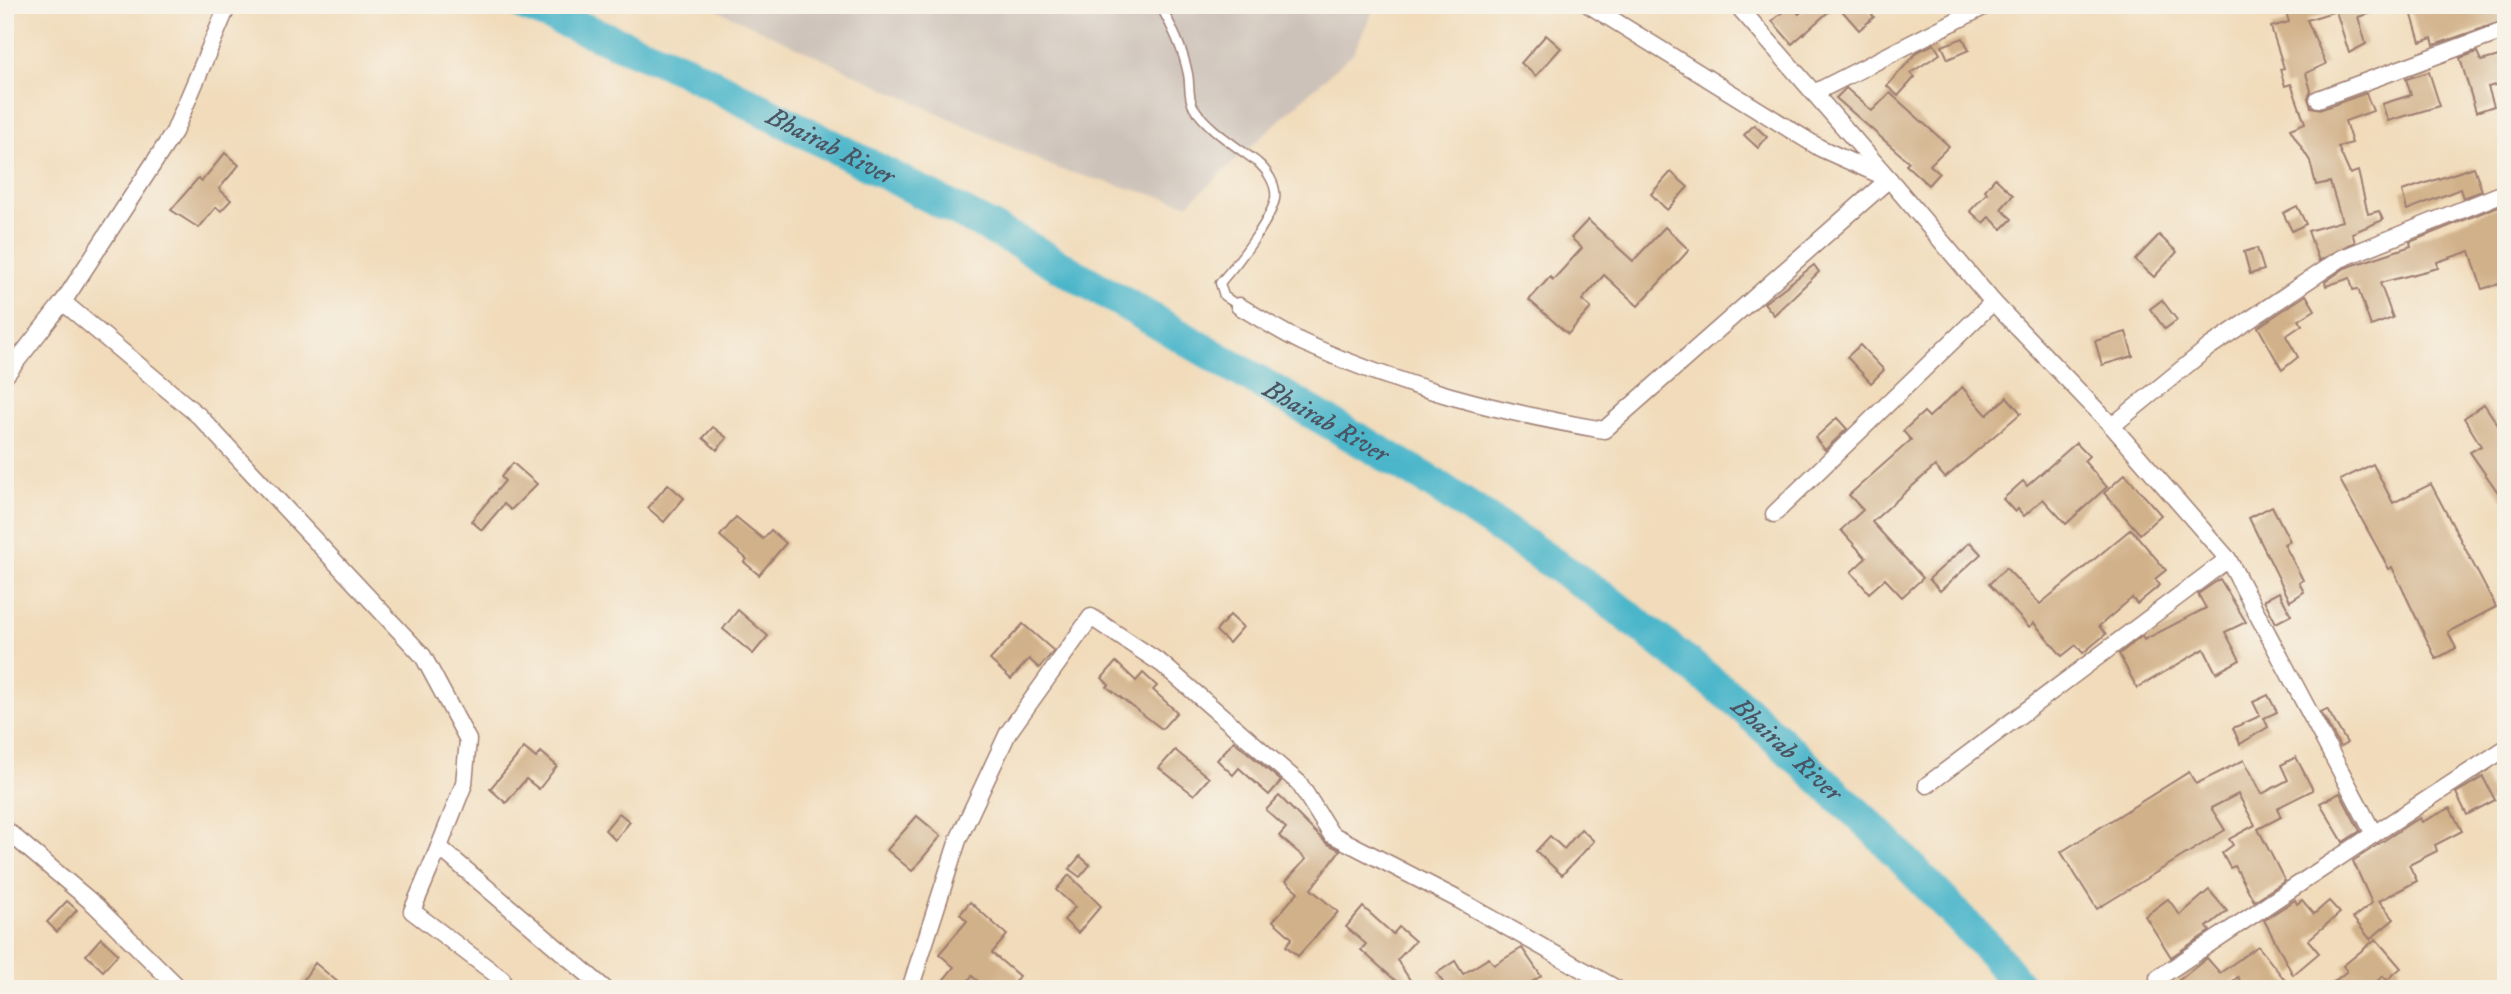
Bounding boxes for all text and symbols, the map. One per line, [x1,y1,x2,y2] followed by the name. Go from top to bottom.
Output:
[760,100,901,194] water label: Bhairab River
[1256,372,1396,472] water label: Bhairab River
[1723,690,1850,810] water label: Bhairab River

